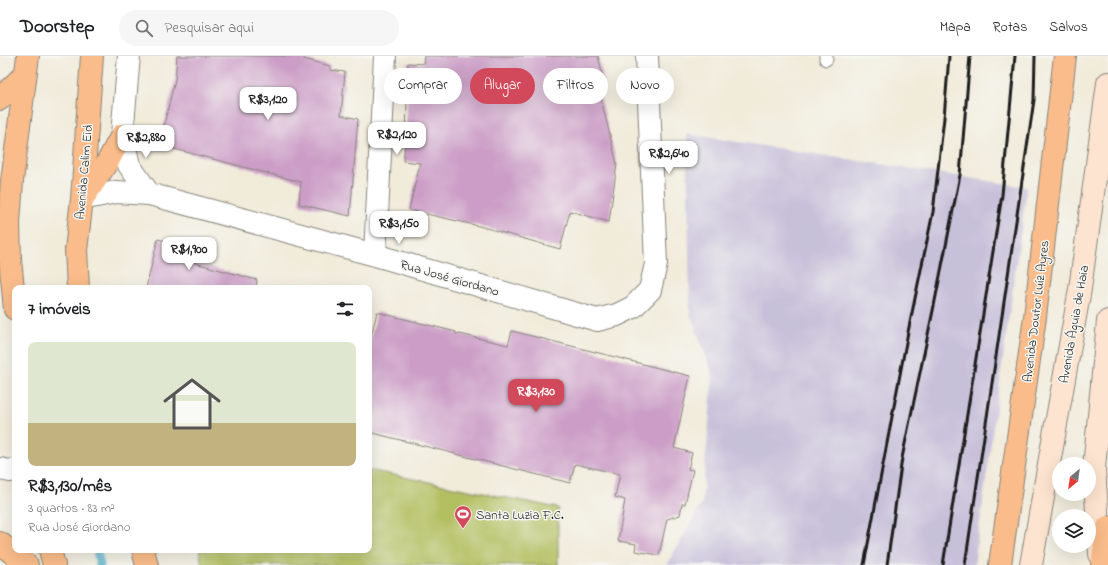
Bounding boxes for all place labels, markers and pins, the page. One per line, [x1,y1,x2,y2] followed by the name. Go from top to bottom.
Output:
[231,87,305,121] pin: R$3,120
[360,122,434,156] pin: R$2,120
[109,125,183,159] pin: R$2,880
[632,141,706,175] pin: R$2,640
[362,211,436,245] pin: R$3,150
[152,237,226,271] pin: R$1,900
[499,379,573,413] pin: R$3,130
[453,504,473,529] sports icon: Santa Luzia F.C.
[476,506,564,525] place label: Santa Luzia F.C.

